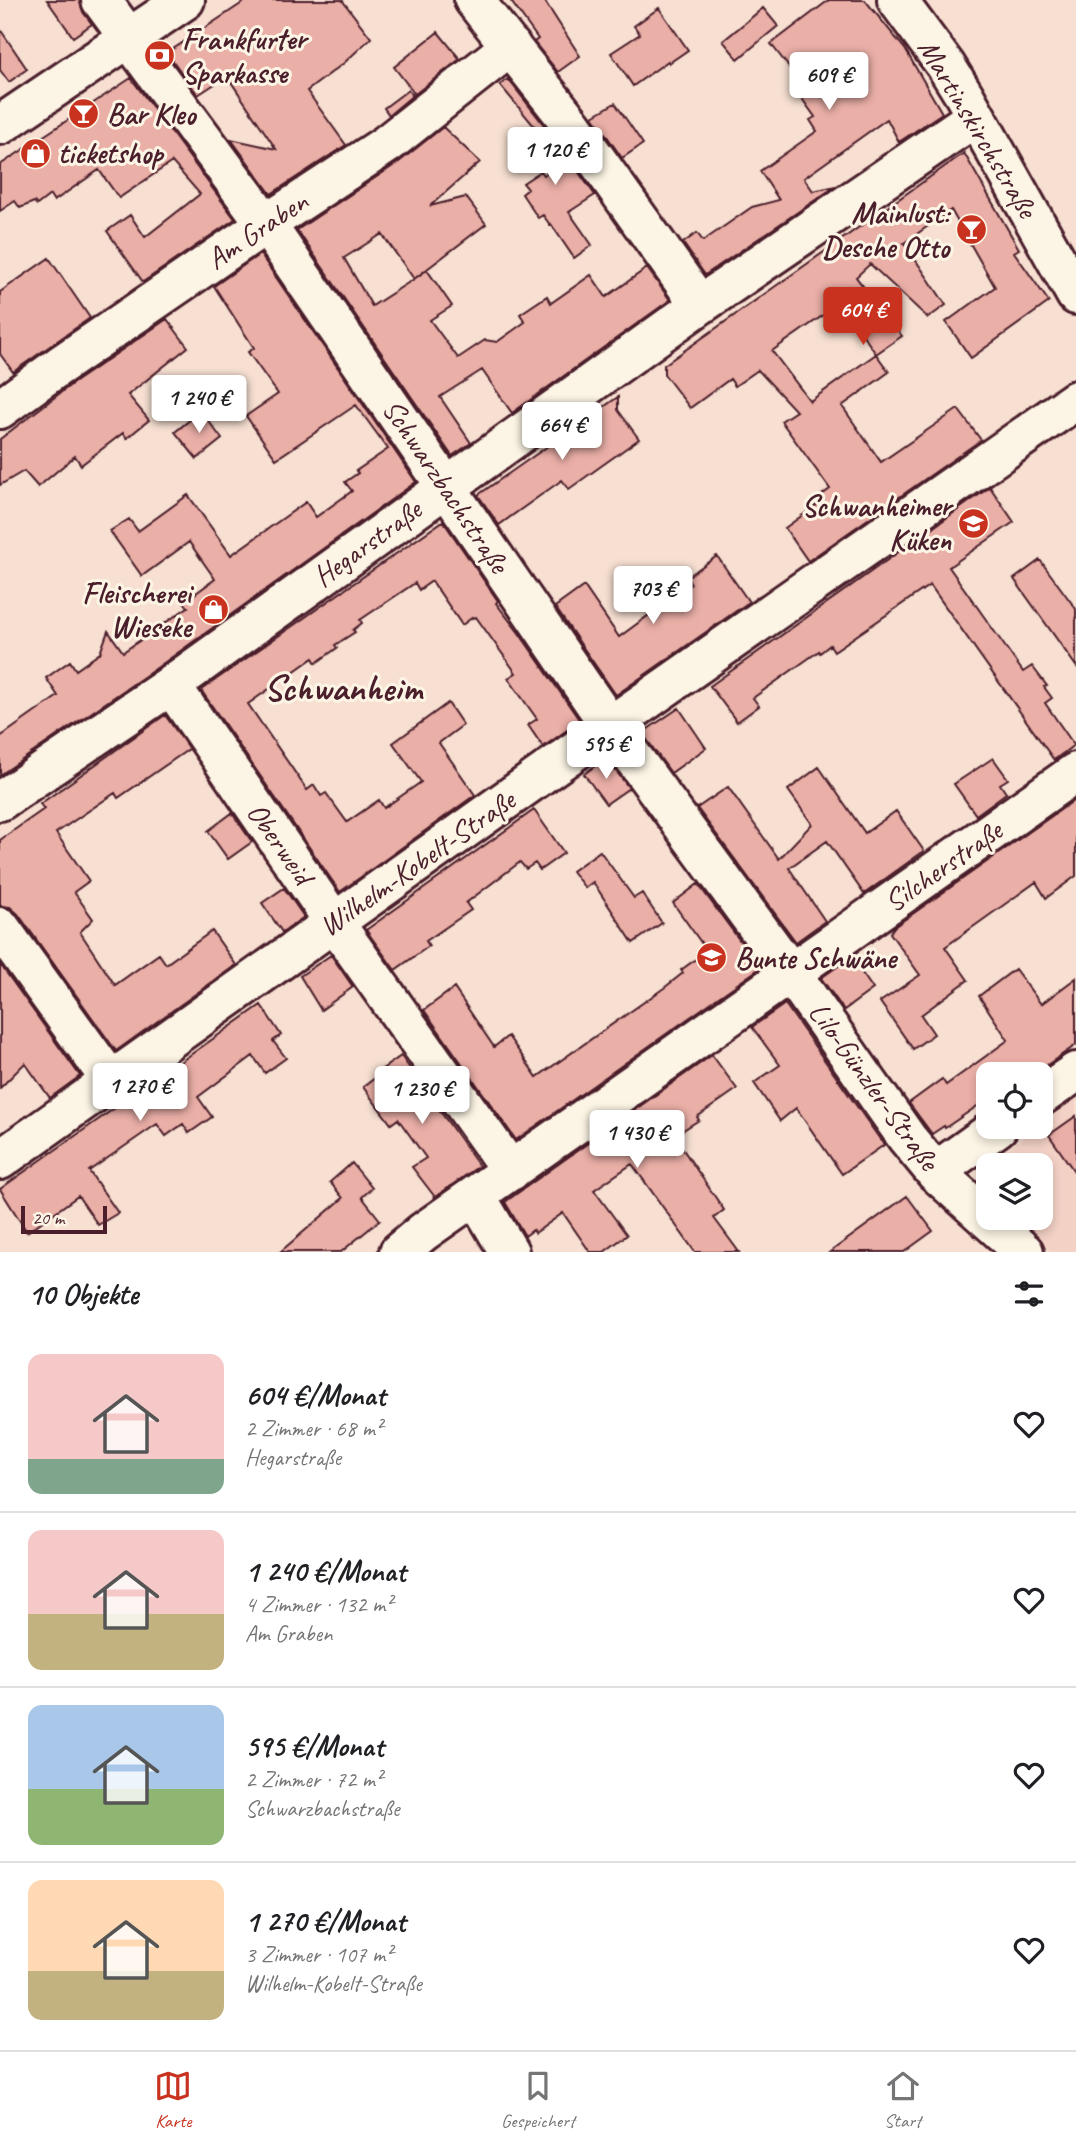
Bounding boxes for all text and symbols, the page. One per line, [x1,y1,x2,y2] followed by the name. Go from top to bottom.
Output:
[182,20,310,92] place label: Frankfurter Sparkasse
[910,32,1048,226] street label: Martinskirchstraße
[142,39,176,73] bank icon: Frankfurter Sparkasse
[780,52,878,112] pin: 609 €
[805,60,853,89] text: 609 €
[107,95,198,133] place label: Bar Kleo
[67,97,101,131] bar icon: Bar Kleo
[490,128,620,187] pin: 1 120 €
[58,134,165,172] place label: ticketshop
[524,135,586,164] text: 1 120 €
[18,136,52,170] shop icon: ticketshop
[199,182,316,278] street label: Am Graben
[822,194,952,266] place label: Mainlust: Desche Otto
[955,213,989,247] bar icon: Mainlust: Desche Otto
[814,288,912,347] pin: 604 €
[839,295,887,324] text: 604 €
[134,376,264,435] pin: 1 240 €
[168,383,230,412] text: 1 240 €
[374,392,519,582] street label: Schwarzbachstraße
[513,402,611,462] pin: 664 €
[538,410,586,439] text: 664 €
[802,487,954,559] place label: Schwanheimer Küken
[305,490,431,595] street label: Hegarstraße
[957,506,991,540] school or university icon: Schwanheimer Küken
[604,566,702,626] pin: 703 €
[82,574,195,646] place label: Fleischerei Wieseke
[630,574,676,603] text: 703 €
[197,593,231,627] shop icon: Fleischerei Wieseke
[264,664,424,711] district label: Schwanheim
[557,722,655,781] pin: 595 €
[583,729,629,758] text: 595 €
[312,780,524,945] street label: Wilhelm-Kobelt-Straße
[238,795,324,895] street label: Oberweid
[877,810,1011,920] street label: Silcherstraße
[735,939,899,977] place label: Bunte Schwäne
[695,941,729,975] school or university icon: Bunte Schwäne
[800,994,949,1179] street label: Lilo-Günzler-Straße
[976,1062,1053,1230] map controls
[976,1062,1053,1139] button: locate
[75,1064,205,1123] pin: 1 270 €
[357,1066,487,1126] pin: 1 230 €
[109,1071,171,1100] text: 1 270 €
[391,1074,453,1103] text: 1 230 €
[572,1110,702,1170] pin: 1 430 €
[606,1118,668,1147] text: 1 430 €
[976,1153,1053,1230] button: layers
[21,1203,107,1235] scale bar
[32,1206,64,1230] text: 20 m
[28,1275,138,1313] text: 10 Objekte
[1010,1275,1048,1313] icon: filters
[245,1376,386,1414] text: 604 €/Monat
[84,1382,168,1466] icon: home
[1010,1405,1048,1443] icon: heart
[245,1414,382,1443] text: 2 Zimmer · 68 m²
[245,1443,341,1472] text: Hegarstraße
[245,1552,406,1590] text: 1 240 €/Monat
[84,1558,168,1642] icon: home
[1010,1581,1048,1619] icon: heart
[245,1590,392,1619] text: 4 Zimmer · 132 m²
[245,1619,332,1648] text: Am Graben
[245,1727,384,1765] text: 595 €/Monat
[84,1733,168,1817] icon: home
[1010,1756,1048,1794] icon: heart
[245,1765,382,1794] text: 2 Zimmer · 72 m²
[245,1794,399,1823] text: Schwarzbachstraße
[245,1902,406,1940] text: 1 270 €/Monat
[84,1908,168,1992] icon: home
[1010,1931,1048,1969] icon: heart
[245,1940,392,1969] text: 3 Zimmer · 107 m²
[245,1969,422,1998] text: Wilhelm-Kobelt-Straße
[154,2067,192,2133] tab: Karte
[501,2067,575,2133] tab: Gespeichert
[884,2067,922,2133] tab: Start

